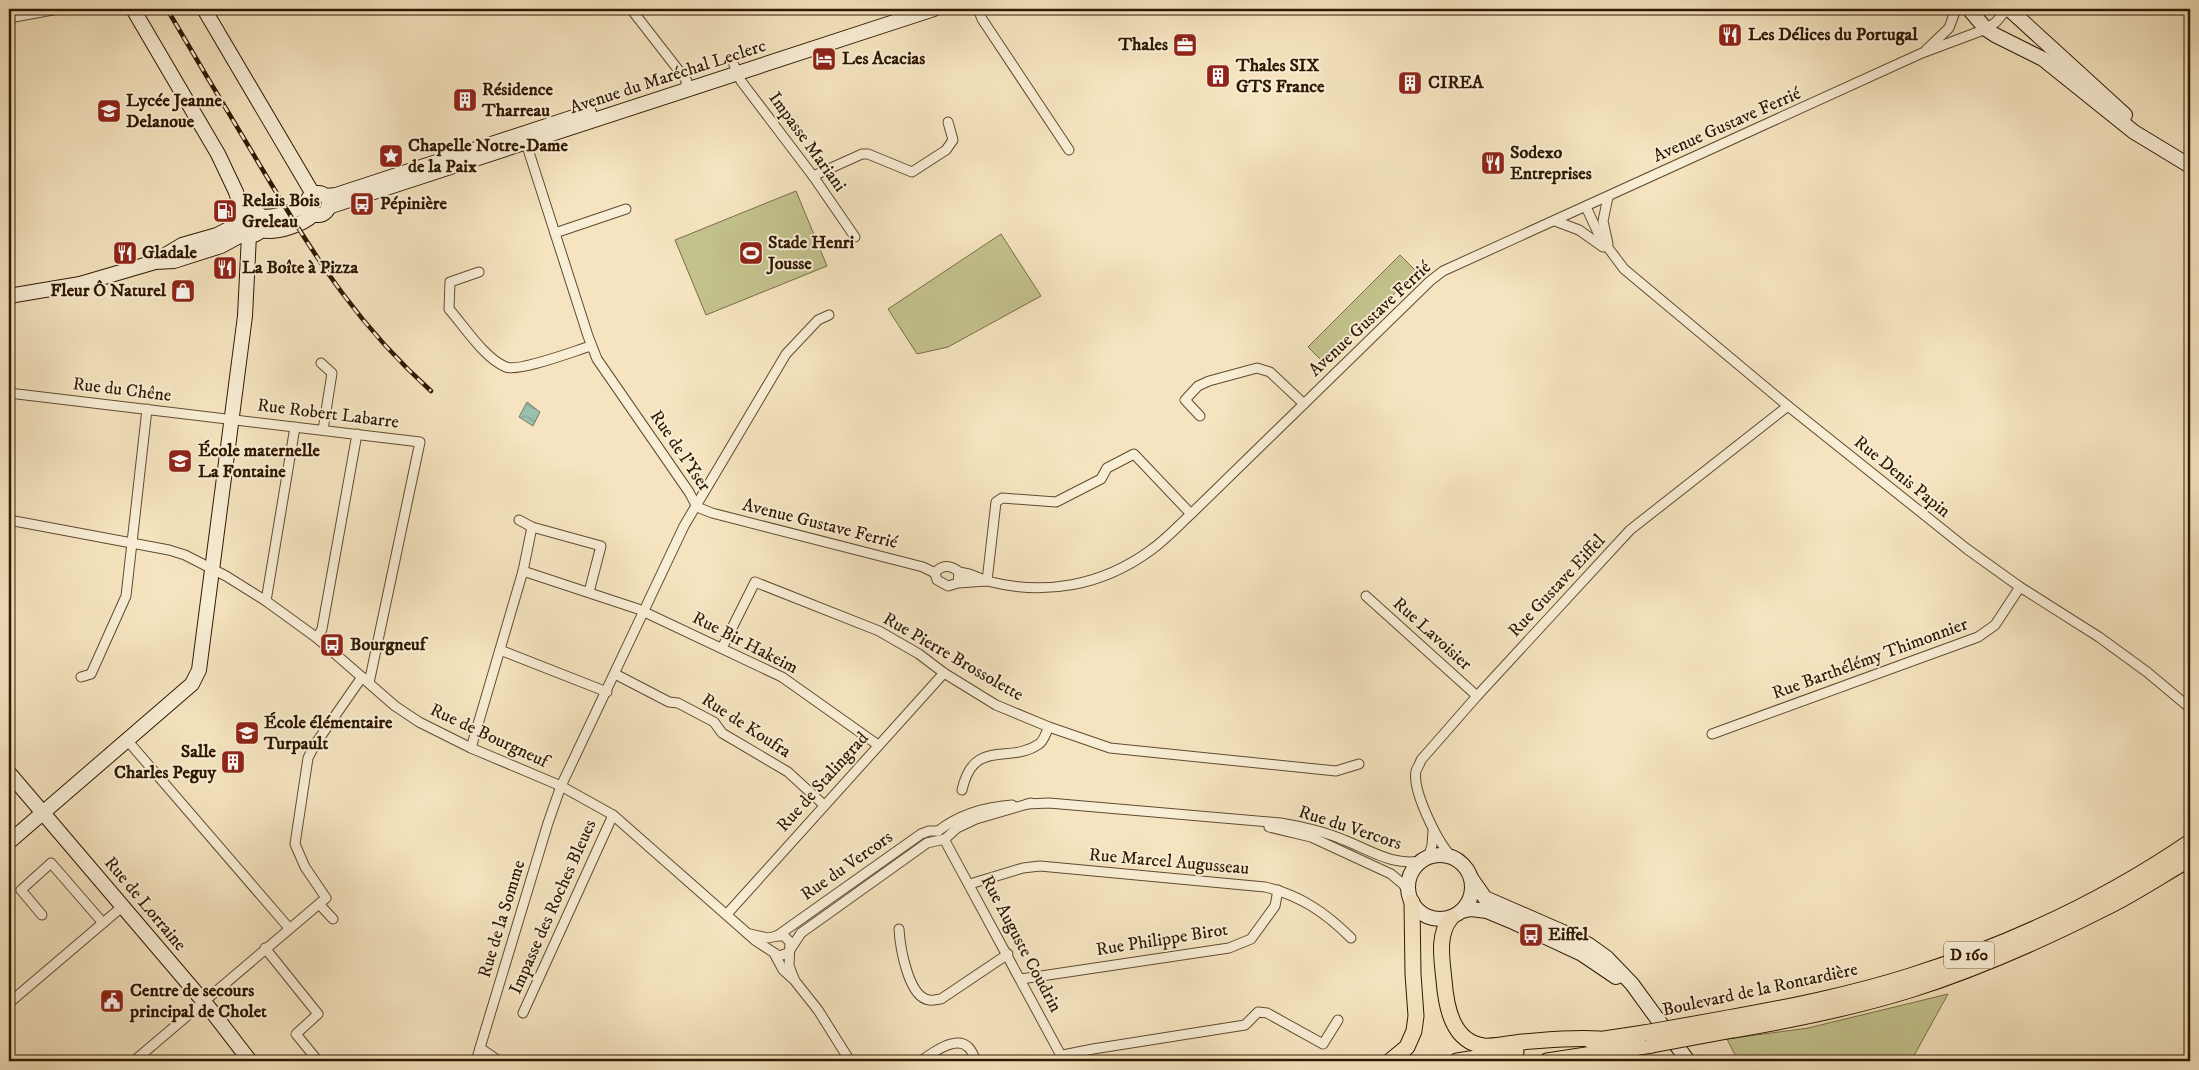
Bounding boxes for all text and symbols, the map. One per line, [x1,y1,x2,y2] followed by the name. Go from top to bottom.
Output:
[1717,22,1743,48] restaurant icon: Les Délices du Portugal
[1748,24,1918,46] place label: Les Délices du Portugal
[1172,32,1198,58] office icon: Thales
[1117,34,1168,56] place label: Thales
[567,35,769,119] street label: Avenue du Maréchal Leclerc
[811,46,837,72] hotel icon: Les Acacias
[842,48,925,70] place label: Les Acacias
[1235,55,1325,98] place label: Thales SIX GTS France
[1205,63,1231,89] building icon: Thales SIX GTS France
[1397,70,1423,96] building icon: CIREA
[1428,72,1484,94] place label: CIREA
[481,79,554,122] place label: Résidence Tharreau
[1650,82,1805,167] street label: Avenue Gustave Ferrié
[452,87,478,113] building icon: Résidence Tharreau
[763,88,851,196] street label: Impasse Mariani
[126,90,222,133] place label: Lycée Jeanne Delanoue
[96,98,122,124] school or university icon: Lycée Jeanne Delanoue
[408,135,569,178] place label: Chapelle Notre-Dame de la Paix
[1510,142,1592,185] place label: Sodexo Entreprises
[378,143,404,169] place icon: Chapelle Notre-Dame de la Paix
[1480,150,1506,176] restaurant icon: Sodexo Entreprises
[242,190,320,233] place label: Relais Bois Greleau
[349,191,375,217] bus stop icon: Pépinière
[380,193,448,215] place label: Pépinière
[212,198,238,224] fuel station icon: Relais Bois Greleau
[766,232,855,275] place label: Stade Henri Jousse
[112,240,138,266] restaurant icon: Gladale
[738,240,764,266] sports icon: Stade Henri Jousse
[142,242,198,264] place label: Gladale
[212,255,238,281] restaurant icon: La Boîte à Pizza
[1304,256,1436,381] street label: Avenue Gustave Ferrié
[242,257,358,279] place label: La Boîte à Pizza
[170,278,196,304] shop icon: Fleur Ô Naturel
[50,279,167,302] place label: Fleur Ô Naturel
[71,373,173,407] street label: Rue du Chêne
[256,394,400,434] street label: Rue Robert Labarre
[645,406,715,496] street label: Rue de l’Yser
[1849,431,1955,523] street label: Rue Denis Papin
[198,439,320,483] place label: École maternelle La Fontaine
[167,448,193,474] school or university icon: École maternelle La Fontaine
[740,494,900,554] street label: Avenue Gustave Ferrié
[1504,530,1610,642] street label: Rue Gustave Eiffel
[1388,593,1476,675] street label: Rue Lavoisier
[688,607,802,679] street label: Rue Bir Hakeim
[879,608,1027,706] street label: Rue Pierre Brossolette
[1769,613,1971,705] street label: Rue Barthélémy Thimonnier
[319,632,345,658] bus stop icon: Bourgneuf
[350,634,429,656] place label: Bourgneuf
[697,689,795,763] street label: Rue de Koufra
[426,699,555,774] street label: Rue de Bourgneuf
[263,711,393,755] place label: École élémentaire Turpault
[234,720,260,746] school or university icon: École élémentaire Turpault
[772,728,874,836] street label: Rue de Stalingrad
[114,741,217,784] place label: Salle Charles Peguy
[220,749,246,775] building icon: Salle Charles Peguy
[1296,801,1404,855] street label: Rue du Vercors
[505,816,601,998] street label: Impasse des Roches Bleues
[797,826,897,906] street label: Rue du Vercors
[1088,844,1250,880] street label: Rue Marcel Augusseau
[99,852,191,956] street label: Rue de Lorraine
[474,858,530,980] street label: Rue de la Somme
[976,872,1067,1017] street label: Rue Auguste Coudrin
[1095,919,1230,961] street label: Rue Philippe Birot
[1518,922,1544,948] bus stop icon: Eiffel
[1548,924,1589,946] place label: Eiffel
[1944,942,1994,968] road number: D 160
[1660,959,1860,1021] street label: Boulevard de la Rontardière
[129,980,267,1023] place label: Centre de secours principal de Cholet
[99,988,125,1014] public building icon: Centre de secours principal de Cholet

